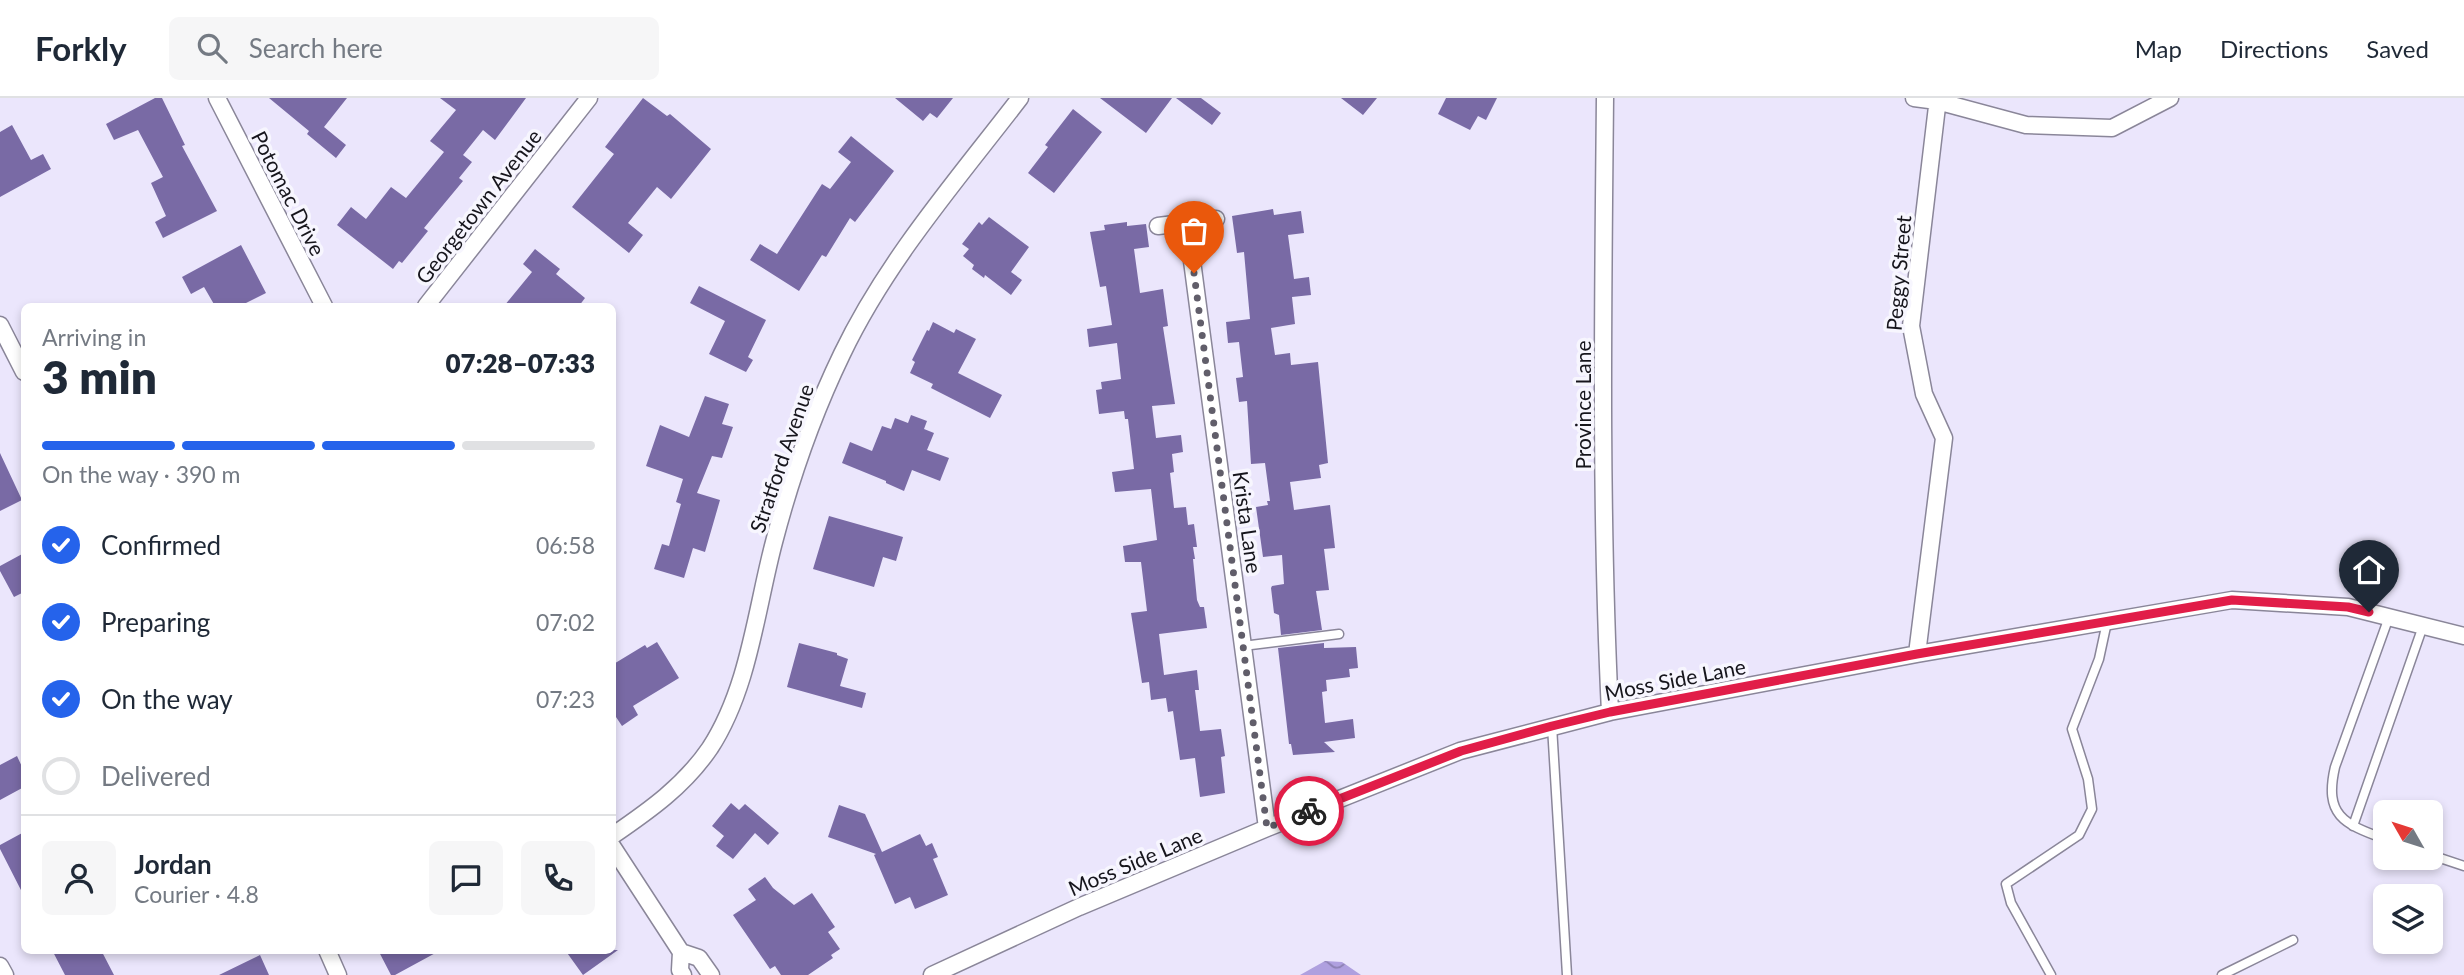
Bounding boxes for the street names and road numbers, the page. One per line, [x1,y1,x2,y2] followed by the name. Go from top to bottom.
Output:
[410,124,546,288] street label: Georgetown Avenue
[247,127,331,259] street label: Potomac Drive
[1880,214,1916,332] street label: Peggy Street
[1570,340,1595,470] street label: Province Lane
[744,380,818,536] street label: Stratford Avenue
[1228,469,1268,575] street label: Krista Lane
[1602,653,1748,705] street label: Moss Side Lane
[1064,822,1206,900] street label: Moss Side Lane

